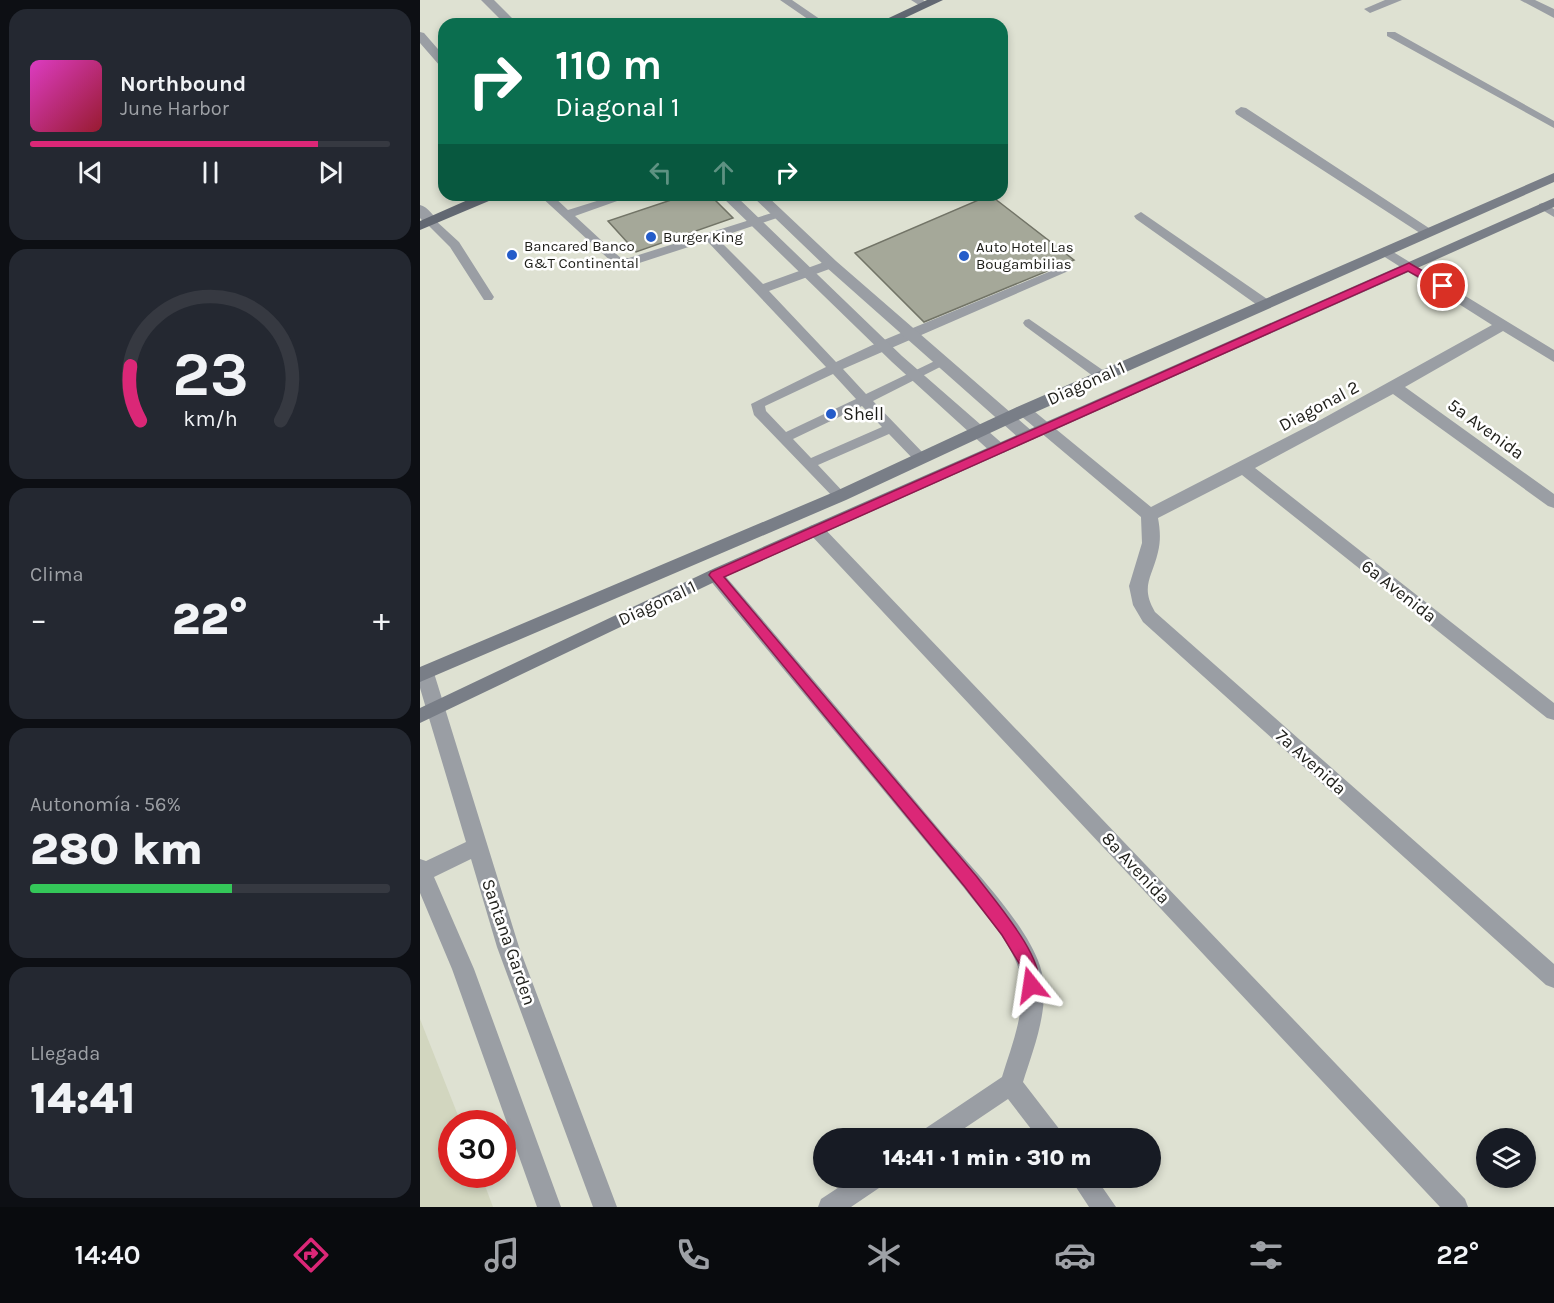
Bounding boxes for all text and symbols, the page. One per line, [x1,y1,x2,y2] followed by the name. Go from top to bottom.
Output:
[555,40,662,90] text: 110 m
[456,42,534,120] icon: right
[120,71,246,97] text: Northbound
[555,91,680,123] text: Diagonal 1
[120,97,229,120] text: June Harbor
[74,156,107,189] icon: previous
[194,156,227,189] icon: pause
[314,156,347,189] icon: next
[644,156,677,189] icon: left
[707,156,740,189] icon: ahead
[770,156,803,189] icon: right
[663,228,743,246] place label: Burger King
[644,230,658,244] marker: Burger King
[524,237,639,272] place label: Bancared Banco G&T Continental
[976,238,1074,273] place label: Auto Hotel Las Bougambilias
[505,248,519,262] marker: Bancared Banco G&T Continental
[957,249,971,263] marker: Auto Hotel Las Bougambilias
[1417,260,1468,311] pin
[1426,269,1459,302] icon: arrive
[172,338,248,411] text: 23
[1044,356,1128,410] street label: Diagonal 1
[1275,376,1363,436] street label: Diagonal 2
[1443,394,1529,464] street label: 5a Avenida
[843,403,884,425] place label: Shell
[183,406,237,431] text: km/h
[824,407,838,421] marker: Shell
[1357,555,1441,627] street label: 6a Avenida
[30,563,84,586] text: Clima
[615,575,699,631] street label: Diagonal 1
[172,593,248,645] text: 22°
[30,600,47,638] text: −
[373,600,390,638] text: +
[1271,724,1351,800] street label: 7a Avenida
[30,793,181,816] text: Autonomía · 56%
[30,823,203,875] text: 280 km
[1097,827,1175,909] street label: 8a Avenida
[477,876,541,1008] street label: Santana Garden
[999,953,1063,1017] position arrow
[30,1042,100,1065] text: Llegada
[30,1072,136,1124] text: 14:41
[438,1110,516,1188] speed limit sign: 30
[1476,1128,1536,1188] map controls
[1476,1128,1536,1188] button: layers
[883,1145,1091,1171] text: 14:41 · 1 min · 310 m
[290,1234,332,1276] icon: directions
[481,1234,523,1276] icon: music
[672,1234,714,1276] icon: phone
[863,1234,905,1276] icon: climate
[1054,1234,1096,1276] icon: car
[1245,1234,1287,1276] icon: filters
[75,1239,141,1271] text: 14:40
[1436,1239,1479,1271] text: 22°

